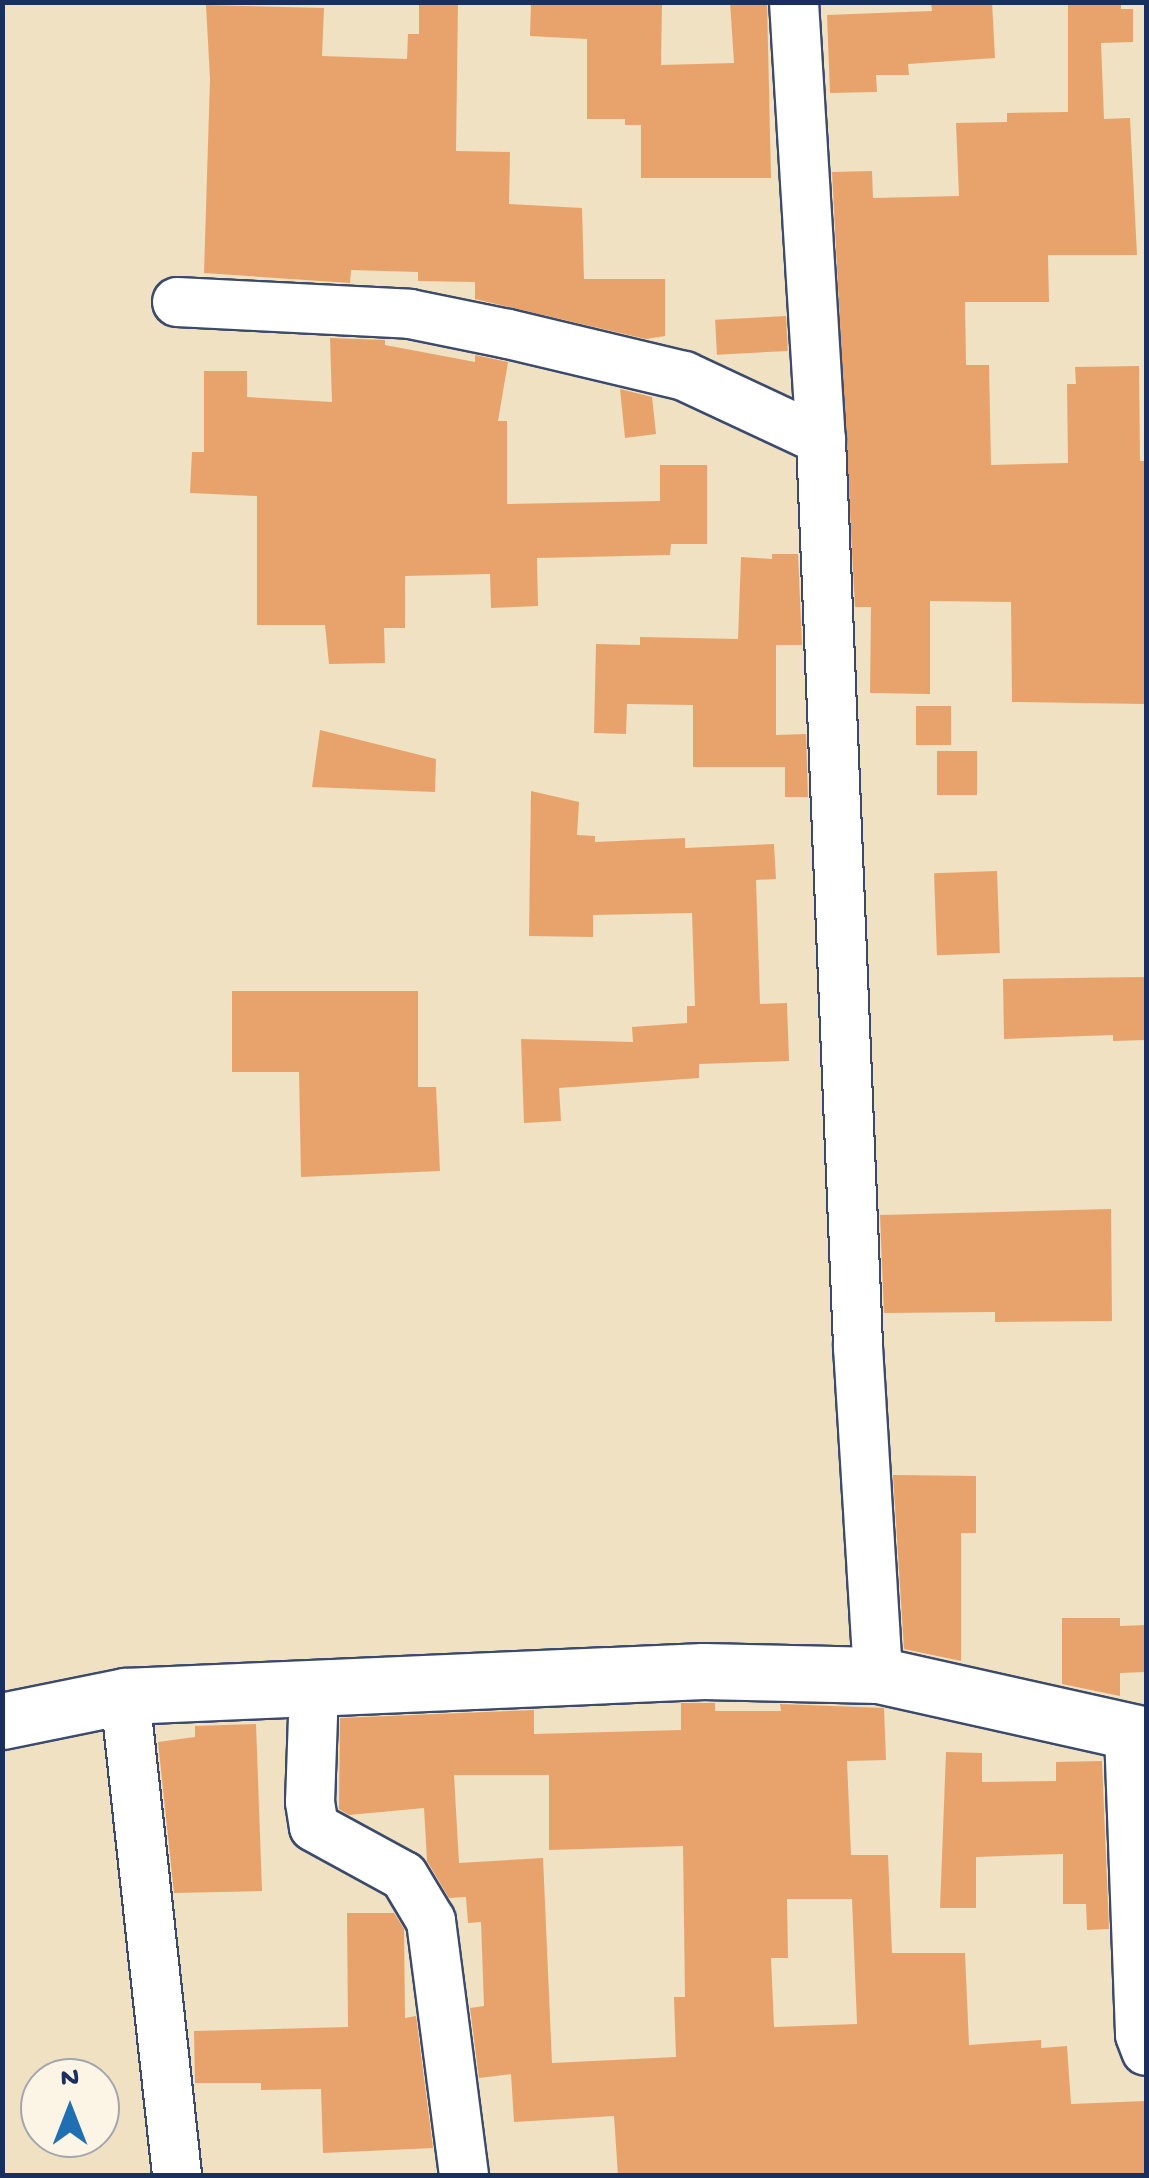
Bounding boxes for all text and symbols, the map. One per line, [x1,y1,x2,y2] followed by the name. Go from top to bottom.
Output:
[20,2058,120,2158] north arrow
[61,2063,79,2096] text: N

